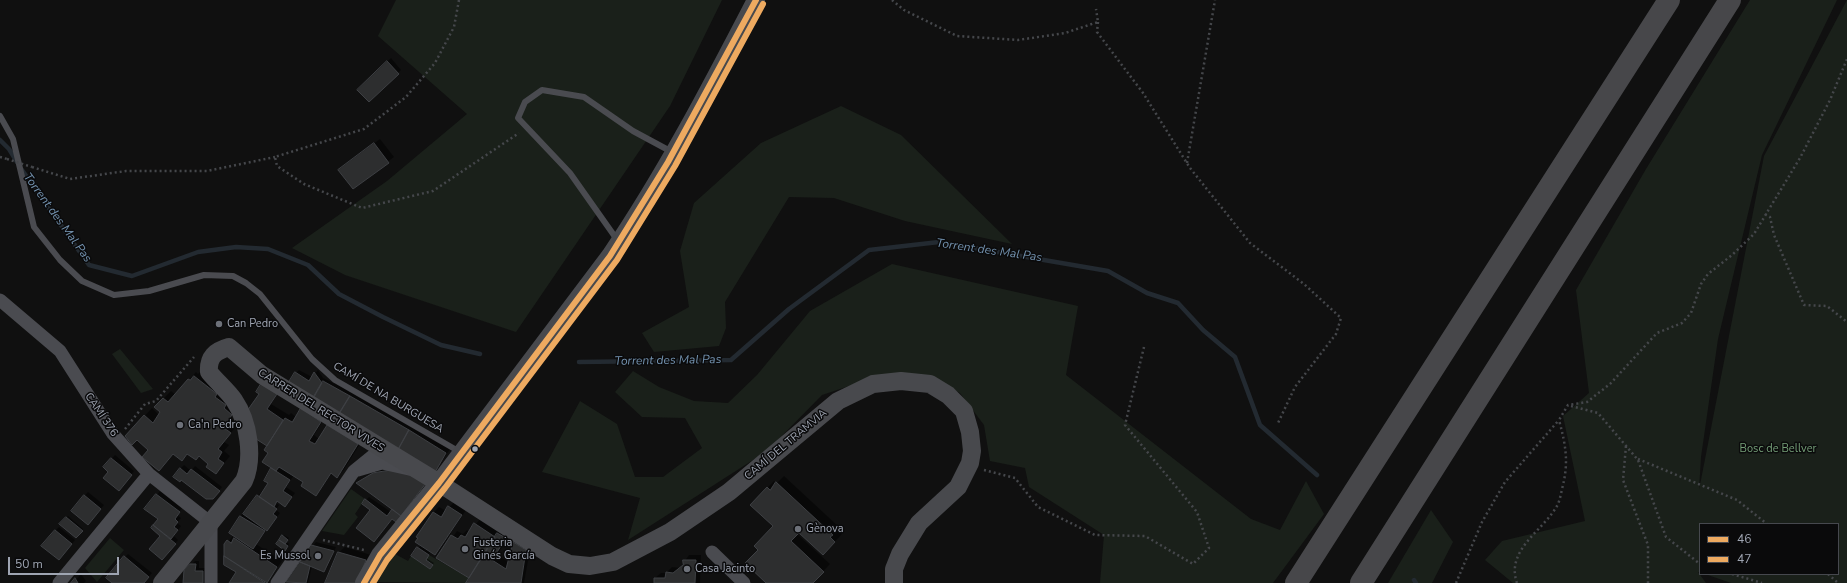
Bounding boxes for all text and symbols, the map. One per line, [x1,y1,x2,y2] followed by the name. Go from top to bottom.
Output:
[20,171,94,265] water label: Torrent des Mal Pas
[935,236,1043,266] water label: Torrent des Mal Pas
[227,317,278,331] place label: Can Pedro
[214,319,224,329] marker: Can Pedro
[614,353,722,369] water label: Torrent des Mal Pas
[330,360,446,436] street label: CAMÍ DE NA BURGUESA
[255,367,387,455] street label: CARRER DEL RECTOR VIVES
[82,391,120,439] street label: CAMÍ 376
[742,407,830,483] street label: CAMÍ DEL TRAMVIA
[188,418,242,432] place label: Ca'n Pedro
[175,420,185,430] marker: Ca'n Pedro
[1740,442,1816,456] park label: Bosc de Bellver
[470,444,480,454] unlabelled marker
[806,522,844,536] place label: Gènova
[1699,523,1839,575] legend
[793,524,803,534] marker: Gènova
[1737,531,1751,547] text: 46
[473,536,535,562] place label: Fusteria Ginés García
[460,544,470,554] marker: Fusteria Ginés García
[10,549,121,575] scale bar
[260,549,310,563] place label: Es Mussol
[313,551,323,561] marker: Es Mussol
[1737,551,1751,567] text: 47
[15,556,43,572] text: 50 m
[695,562,755,576] place label: Casa Jacinto
[682,564,692,574] marker: Casa Jacinto

